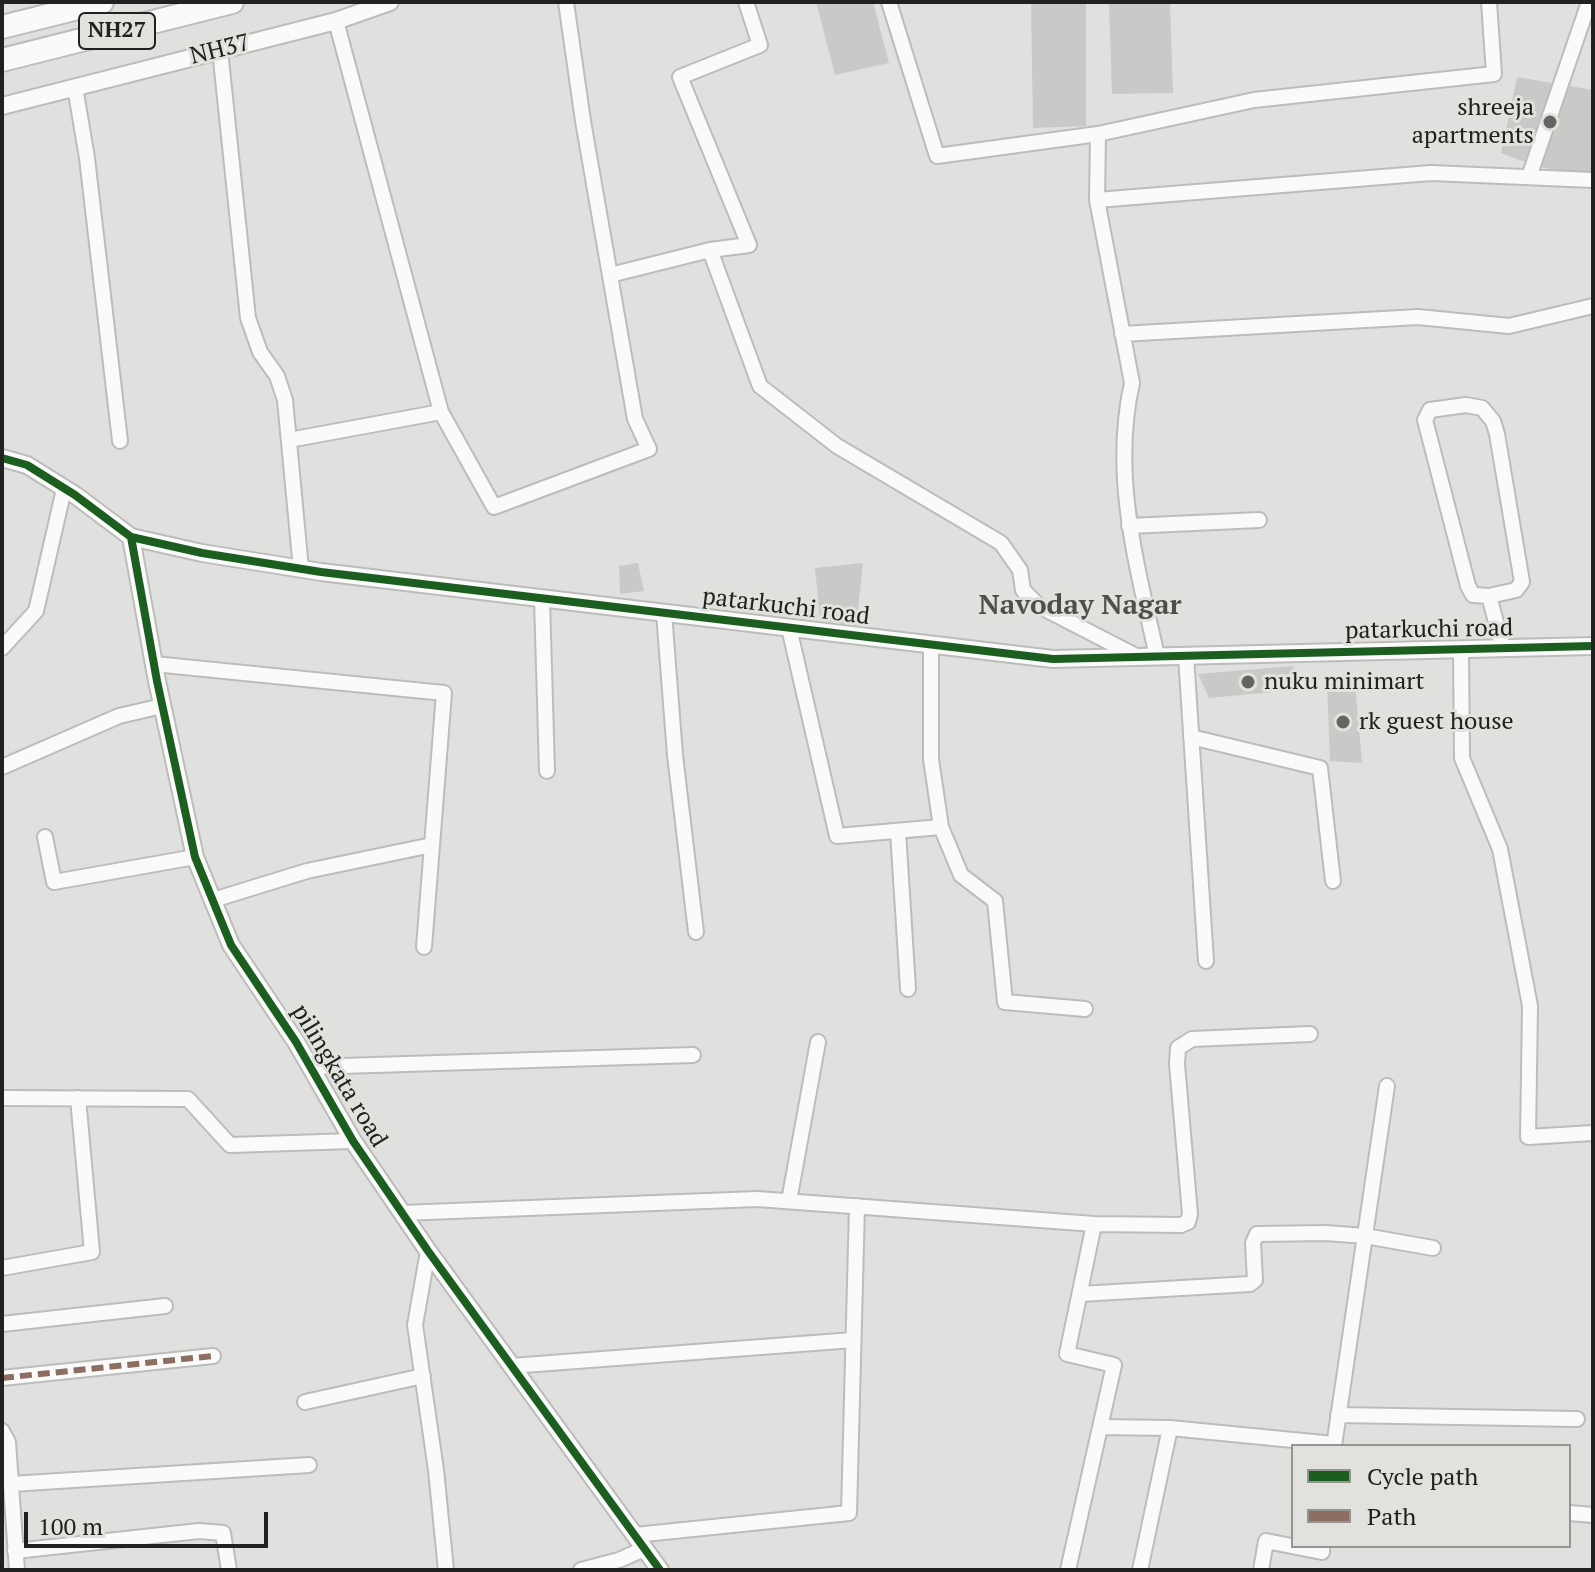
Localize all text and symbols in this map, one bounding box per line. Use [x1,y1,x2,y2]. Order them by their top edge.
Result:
road number: NH27 [79,13,155,49]
street label: NH37 [187,29,253,71]
place label: shreeja apartments [1412,94,1534,150]
marker: shreeja apartments [1541,113,1559,131]
street label: patarkuchi road [701,582,871,632]
district label: Navoday Nagar [978,589,1182,623]
street label: patarkuchi road [1345,614,1513,646]
place label: nuku minimart [1264,668,1424,696]
marker: nuku minimart [1239,673,1257,691]
place label: rk guest house [1359,708,1514,736]
marker: rk guest house [1334,713,1352,731]
street label: pilingkata road [285,999,393,1153]
legend [1291,1444,1571,1548]
text: Cycle path [1367,1460,1478,1492]
scale bar [28,1496,272,1546]
text: Path [1367,1500,1416,1532]
text: 100 m [38,1510,103,1542]

